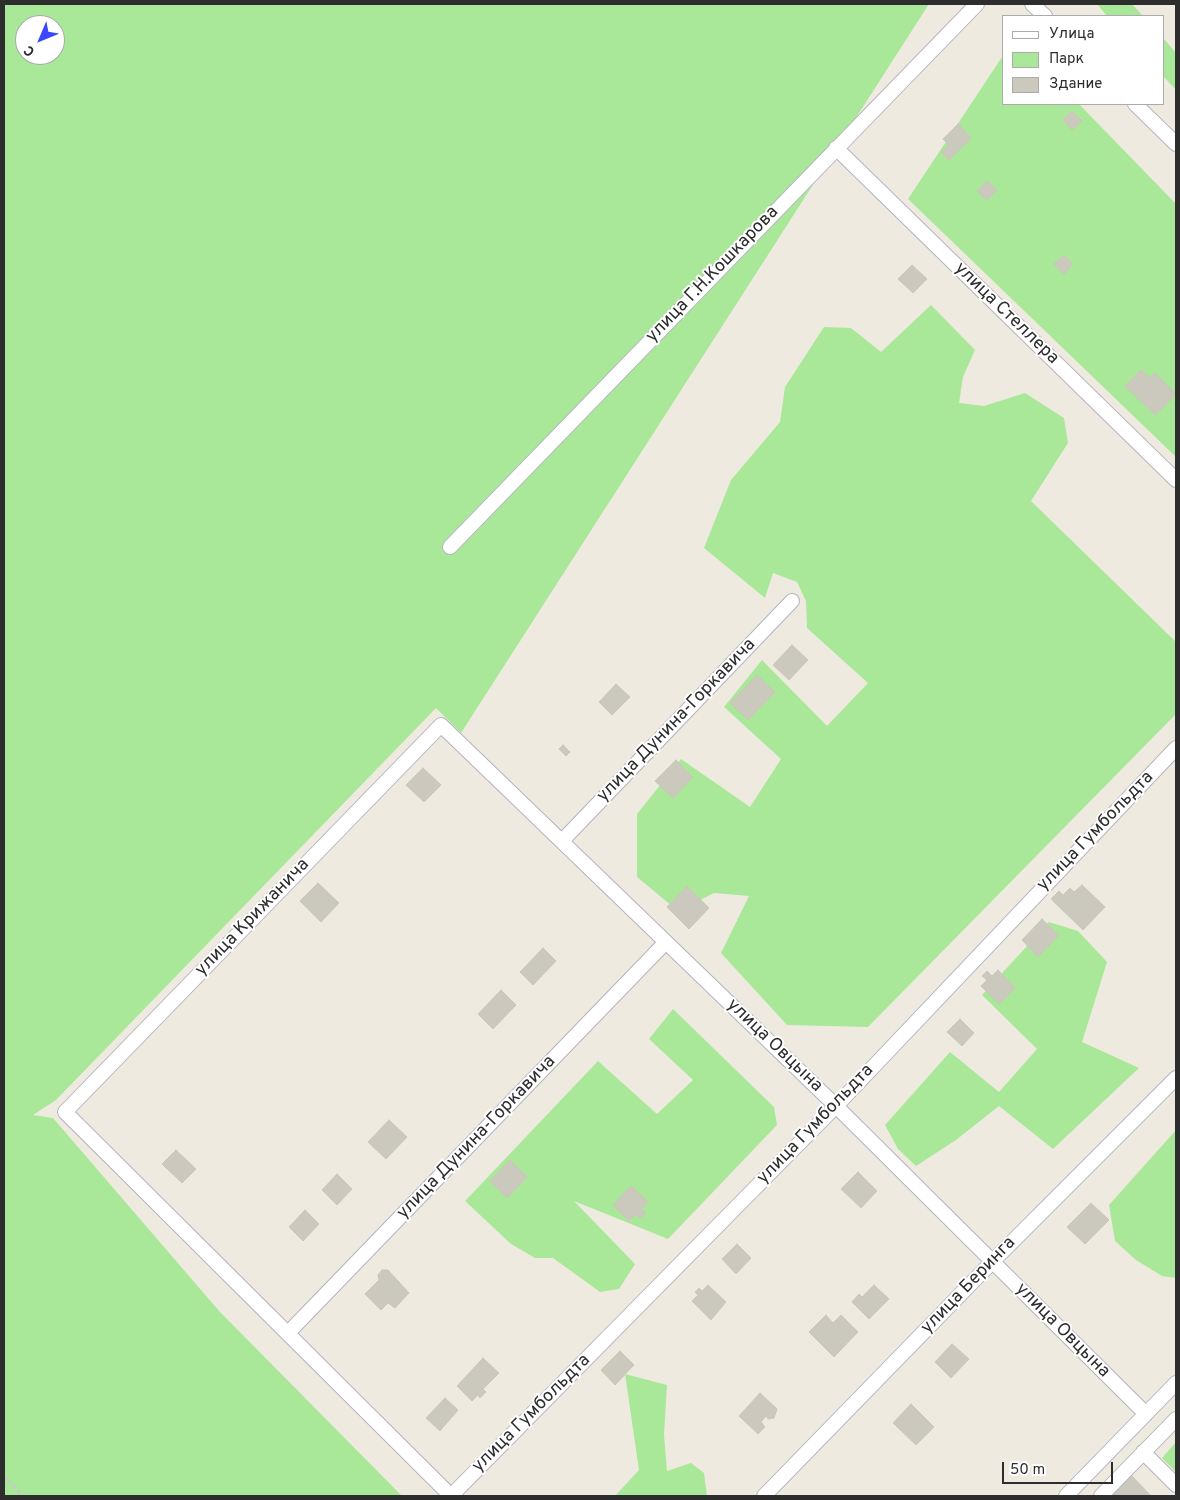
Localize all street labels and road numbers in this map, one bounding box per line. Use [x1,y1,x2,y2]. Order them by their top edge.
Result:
street label: улица Г.Н.Кошкарова [642,202,784,348]
street label: улица Стеллера [949,259,1063,369]
street label: улица Дунина-Горкавича [593,635,761,807]
street label: улица Гумбольдта [1033,768,1159,896]
street label: улица Крижанича [191,855,315,981]
street label: улица Овцына [722,995,826,1097]
street label: улица Дунина-Горкавича [393,1052,561,1224]
street label: улица Гумбольдта [753,1061,879,1189]
street label: улица Беринга [917,1233,1021,1339]
street label: улица Овцына [1010,1279,1114,1383]
street label: улица Гумбольдта [468,1350,596,1478]

